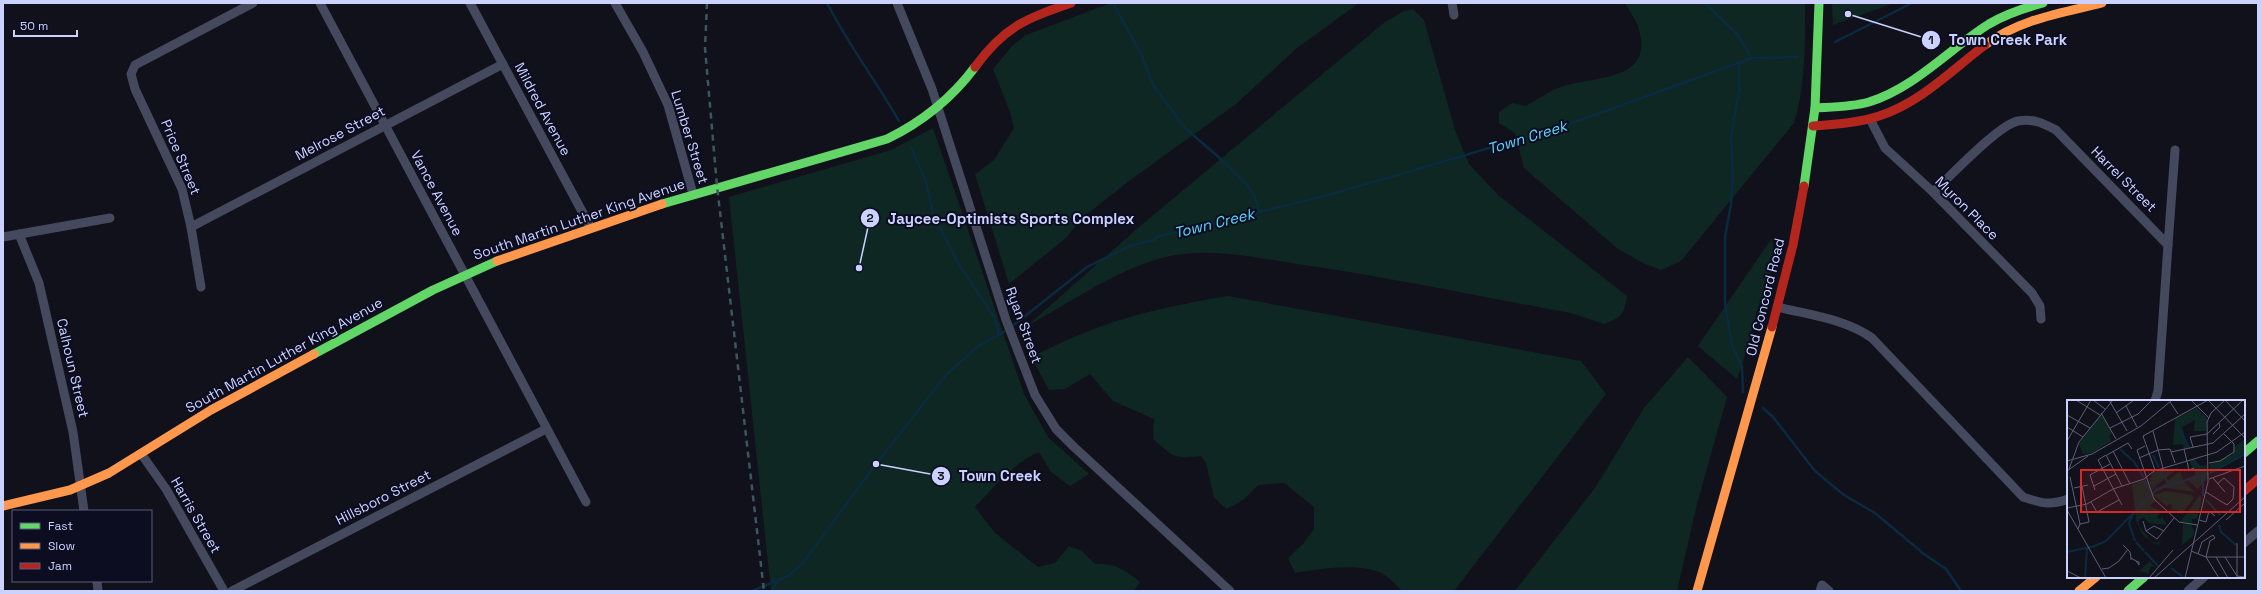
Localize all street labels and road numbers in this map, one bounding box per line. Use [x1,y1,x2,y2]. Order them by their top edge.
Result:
street label: Mildred Avenue [511,59,575,159]
street label: Lumber Street [667,88,713,186]
street label: Melrose Street [292,102,388,164]
street label: Price Street [157,117,205,197]
street label: Harrel Street [2087,142,2161,216]
street label: Vance Avenue [407,147,467,239]
street label: Myron Place [1931,172,2003,244]
street label: South Martin Luther King Avenue [471,174,687,264]
street label: Old Concord Road [1742,236,1788,358]
street label: Ryan Street [1002,284,1046,366]
street label: South Martin Luther King Avenue [182,293,386,417]
street label: Calhoun Street [53,317,93,419]
street label: Hillsboro Street [332,465,434,529]
street label: Harris Street [167,474,225,556]

